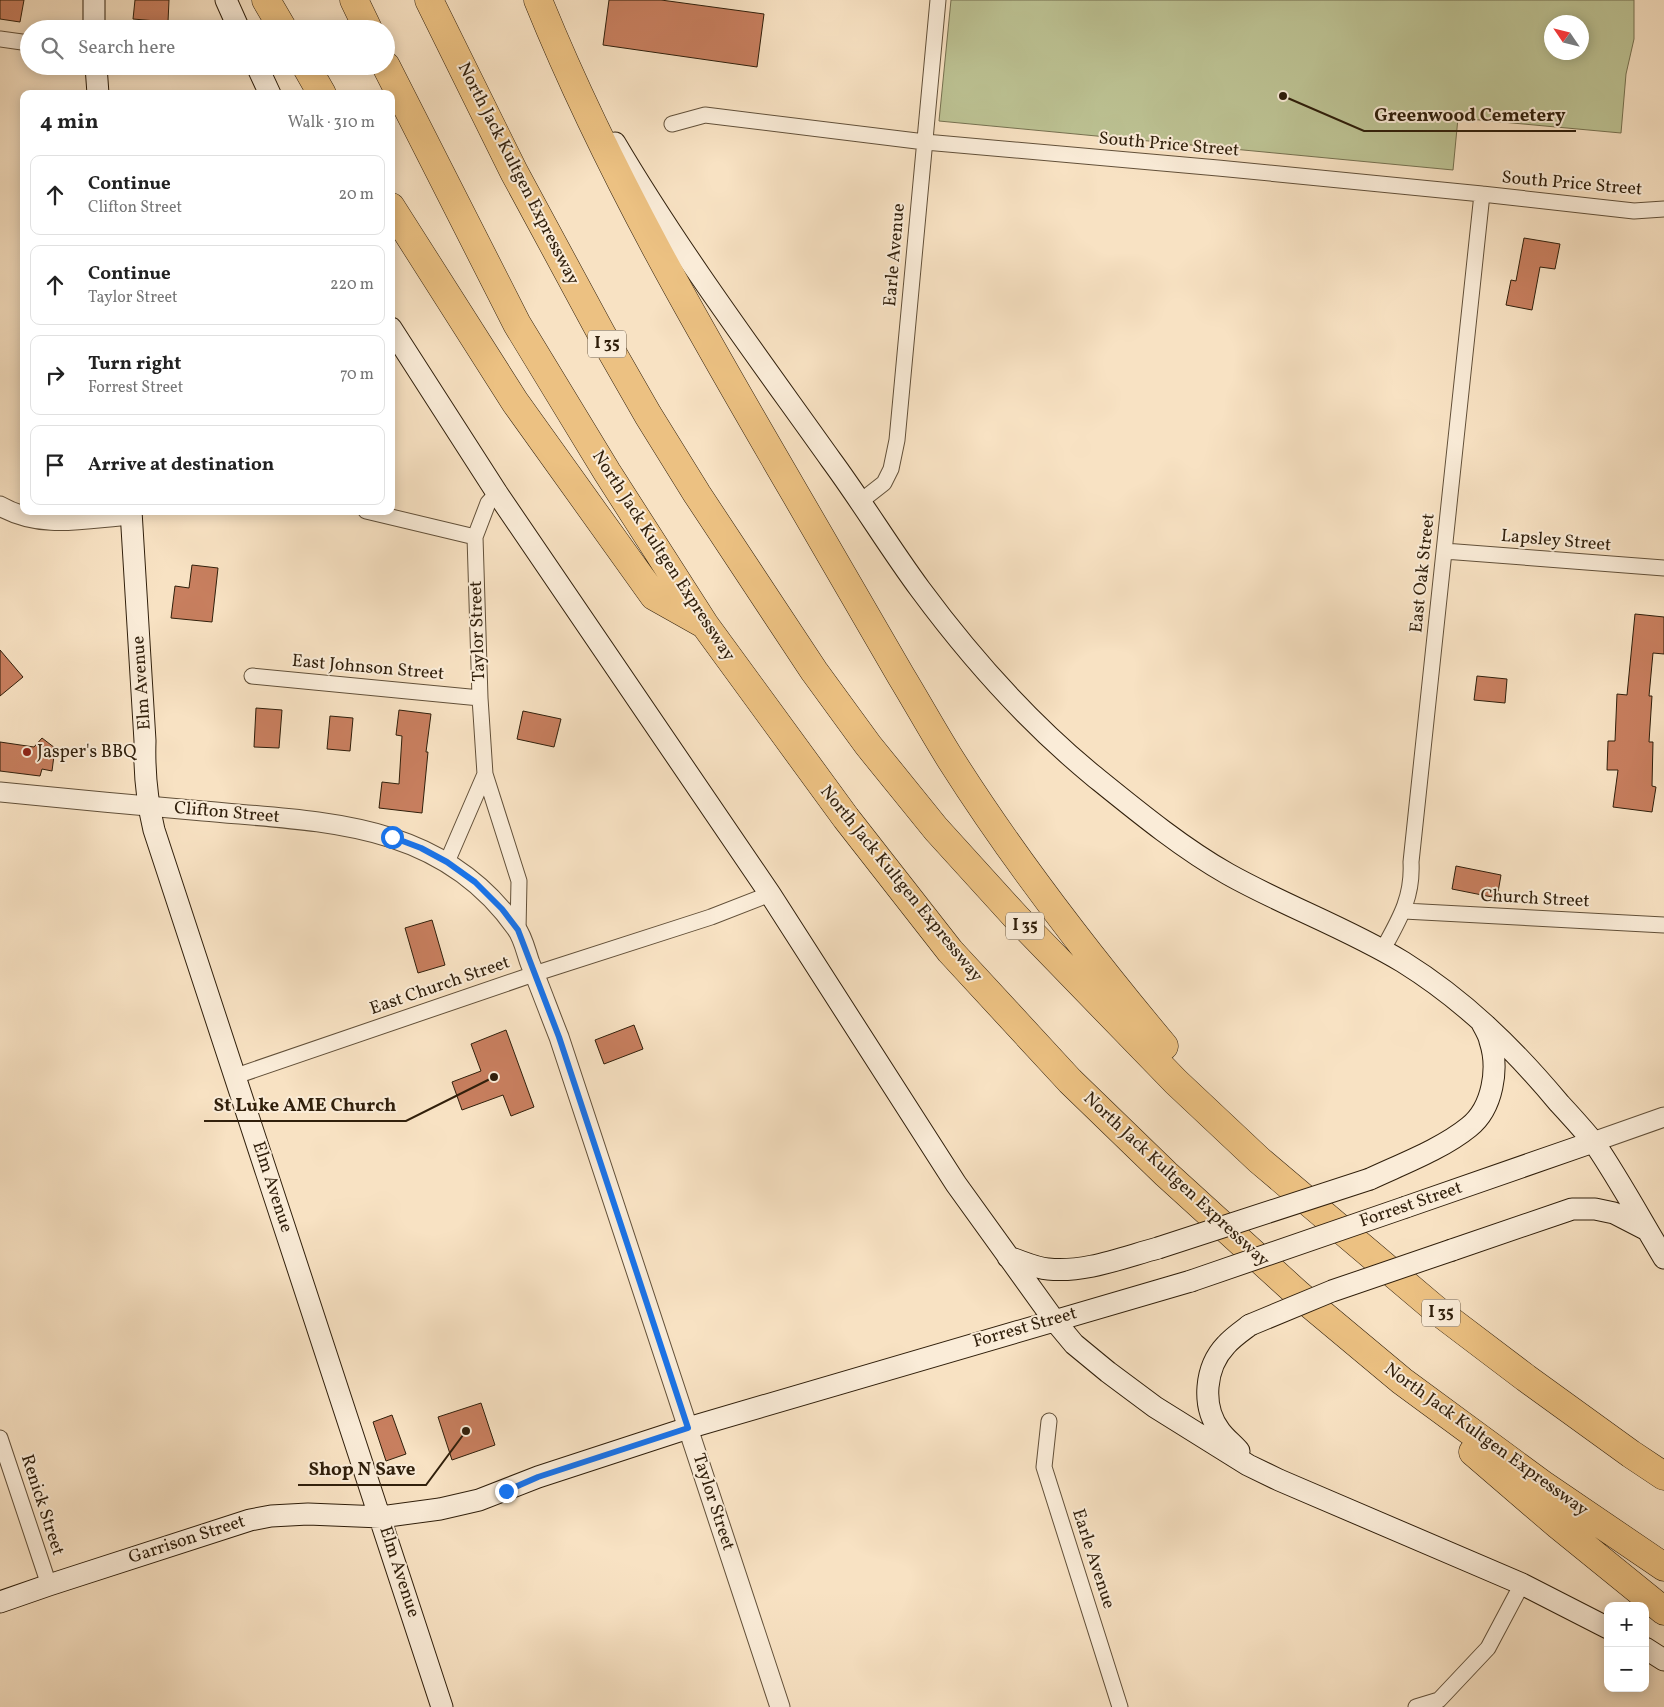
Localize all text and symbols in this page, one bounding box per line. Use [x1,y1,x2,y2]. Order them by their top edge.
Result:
north arrow [1544,15,1589,60]
search box [20,20,395,75]
icon: search [38,34,66,62]
text: Search here [78,35,175,61]
street label: North Jack Kultgen Expressway [451,58,585,290]
callout: Greenwood Cemetery [1364,97,1576,131]
text: Greenwood Cemetery [1374,103,1566,129]
text: 4 min [40,108,99,137]
text: Walk · 310 m [288,112,375,134]
street label: South Price Street [1098,126,1240,164]
street label: South Price Street [1501,165,1643,203]
text: Continue [88,171,171,197]
icon: ahead [41,181,69,209]
text: 20 m [339,184,374,206]
text: Clifton Street [88,197,182,219]
street label: Earle Avenue [878,202,912,308]
text: Continue [88,261,171,287]
icon: ahead [41,271,69,299]
text: 220 m [330,274,374,296]
text: Taylor Street [88,287,178,309]
road number: I 35 [588,330,626,358]
text: Turn right [88,351,181,377]
icon: right [41,361,69,389]
text: 70 m [340,364,374,386]
text: Forrest Street [88,377,183,399]
street label: North Jack Kultgen Expressway [585,446,741,667]
icon: arrive [41,451,69,479]
text: Arrive at destination [88,452,274,478]
street label: East Oak Street [1404,512,1442,634]
street label: Lapsley Street [1500,524,1612,558]
street label: Taylor Street [464,580,492,682]
street label: Elm Avenue [126,635,158,731]
street label: East Johnson Street [291,649,445,687]
place label: Jasper's BBQ [37,740,137,765]
marker: Jasper's BBQ [21,746,33,758]
street label: North Jack Kultgen Expressway [814,780,989,988]
street label: Clifton Street [173,796,281,830]
route start [381,826,404,849]
street label: Church Street [1480,884,1590,914]
road number: I 35 [1006,912,1044,939]
street label: East Church Street [367,950,513,1022]
callout: St Luke AME Church [204,1087,406,1121]
street label: North Jack Kultgen Expressway [1077,1087,1275,1274]
text: St Luke AME Church [214,1093,396,1119]
street label: Elm Avenue [245,1138,299,1236]
street label: Forrest Street [1356,1176,1466,1234]
road number: I 35 [1422,1300,1460,1326]
street label: Forrest Street [970,1301,1080,1355]
street label: North Jack Kultgen Expressway [1379,1357,1593,1523]
street label: Taylor Street [686,1450,740,1554]
street label: Renick Street [14,1451,70,1559]
callout: Shop N Save [298,1451,426,1485]
text: Shop N Save [308,1457,416,1483]
route end [495,1480,518,1503]
street label: Earle Avenue [1065,1506,1121,1612]
street label: Garrison Street [125,1509,249,1571]
street label: Elm Avenue [372,1523,426,1621]
map controls [1604,1602,1649,1692]
button: + [1604,1602,1649,1647]
button: − [1604,1647,1649,1692]

